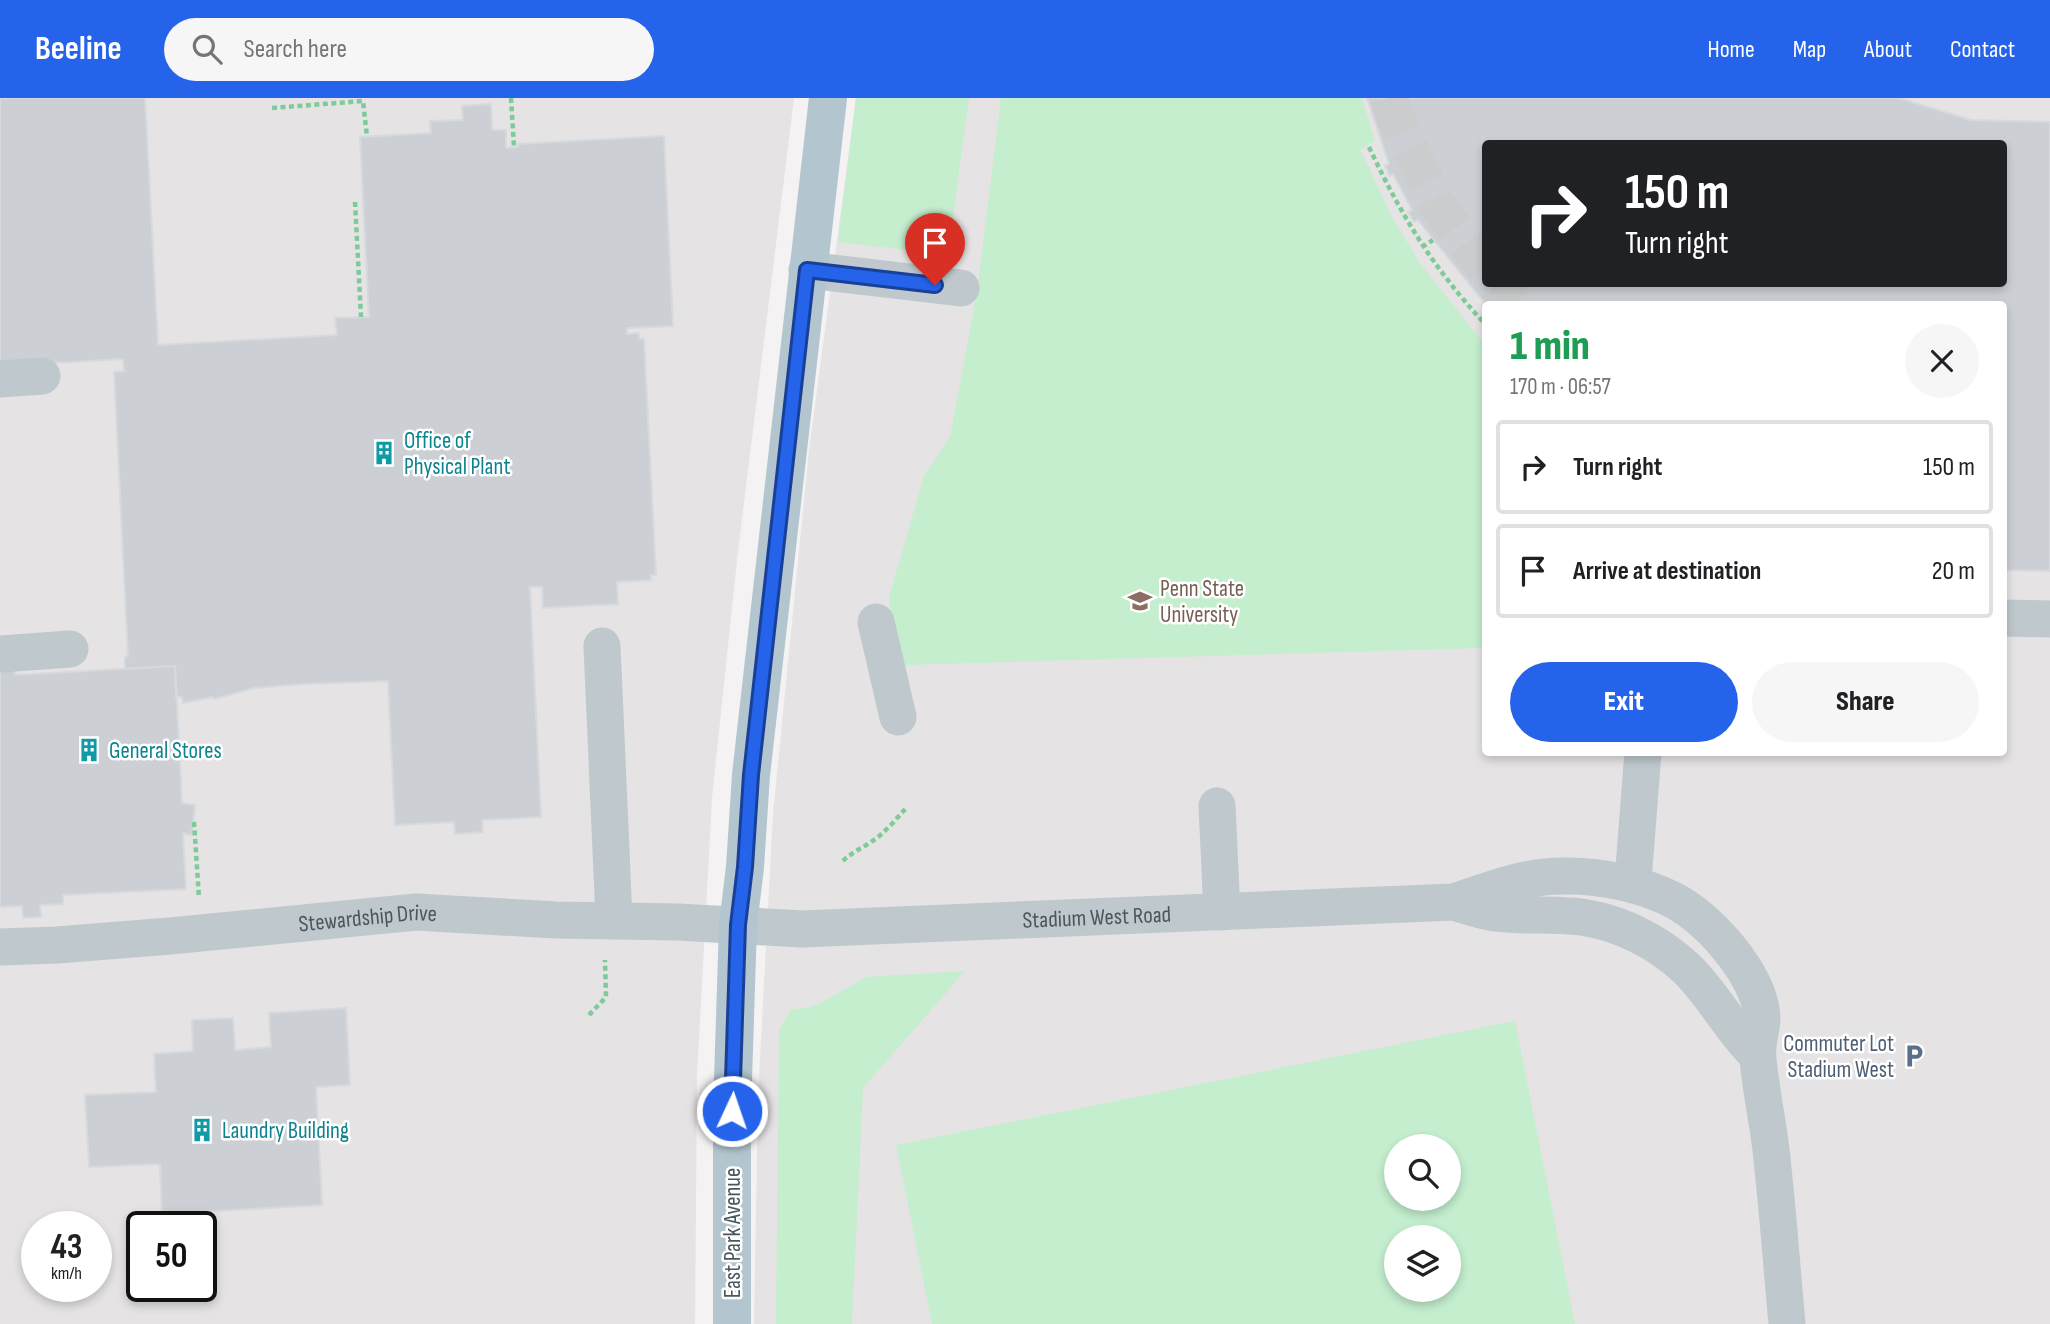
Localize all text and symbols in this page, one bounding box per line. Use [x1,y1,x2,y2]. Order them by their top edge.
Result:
search box [164,18,654,81]
text: Beeline [35,29,122,69]
icon: search [188,30,226,68]
text: Search here [244,34,347,65]
text: Home [1707,35,1755,64]
text: Map [1793,35,1826,64]
text: About [1864,35,1912,64]
text: Contact [1950,35,2015,64]
text: 150 m [1625,164,1729,223]
icon: right [1510,168,1601,259]
pin [905,213,965,285]
icon: arrive [916,224,954,262]
text: Turn right [1625,224,1729,263]
text: 1 min [1510,321,1590,372]
button: close [1905,324,1979,398]
text: 170 m · 06:57 [1510,373,1611,401]
place label: Office of Physical Plant [404,427,510,481]
building icon: Office of Physical Plant [370,439,398,467]
icon: right [1514,448,1552,486]
text: Turn right [1573,452,1662,483]
text: 150 m [1923,452,1975,483]
icon: arrive [1514,552,1552,590]
text: Arrive at destination [1573,556,1761,587]
text: 20 m [1932,556,1975,587]
place label: Penn State University [1160,575,1244,629]
school or university icon: Penn State University [1126,587,1154,615]
button: Exit [1510,662,1738,742]
button: Share [1752,662,1979,742]
building icon: General Stores [75,736,103,764]
place label: General Stores [109,737,222,765]
street label: Stewardship Drive [297,899,438,938]
street label: Stadium West Road [1022,901,1172,935]
place label: Commuter Lot Stadium West [1783,1030,1894,1084]
parking icon: Commuter Lot Stadium West [1900,1042,1928,1070]
position arrow [695,1074,769,1148]
building icon: Laundry Building [188,1116,216,1144]
place label: Laundry Building [222,1117,349,1145]
map controls [1384,1134,1461,1302]
button: search [1384,1134,1461,1211]
street label: East Park Avenue [719,1168,747,1298]
speed limit sign: 50 [126,1211,217,1302]
button: layers [1384,1225,1461,1302]
text: 43 [50,1226,83,1269]
text: km/h [51,1263,82,1284]

